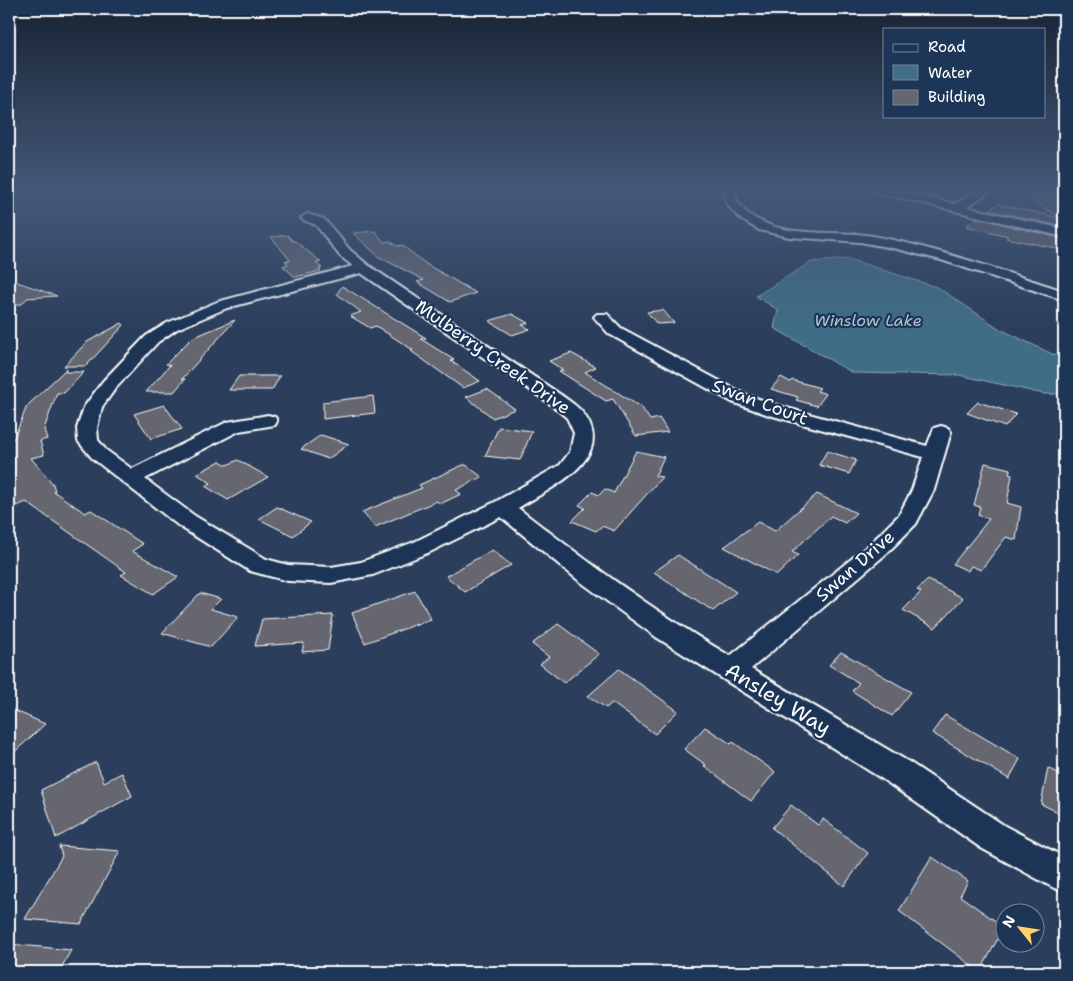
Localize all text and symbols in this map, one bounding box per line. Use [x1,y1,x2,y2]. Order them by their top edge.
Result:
legend [883,28,1046,118]
text: Road [928,37,966,57]
text: Water [928,63,972,83]
text: Building [928,87,985,107]
street label: Mulberry Creek Drive [410,294,576,420]
water label: Winslow Lake [814,310,922,331]
street label: Swan Court [709,374,811,431]
street label: Swan Drive [810,525,900,607]
street label: Ansley Way [720,656,836,742]
north arrow [996,904,1046,954]
text: N [998,912,1019,931]

